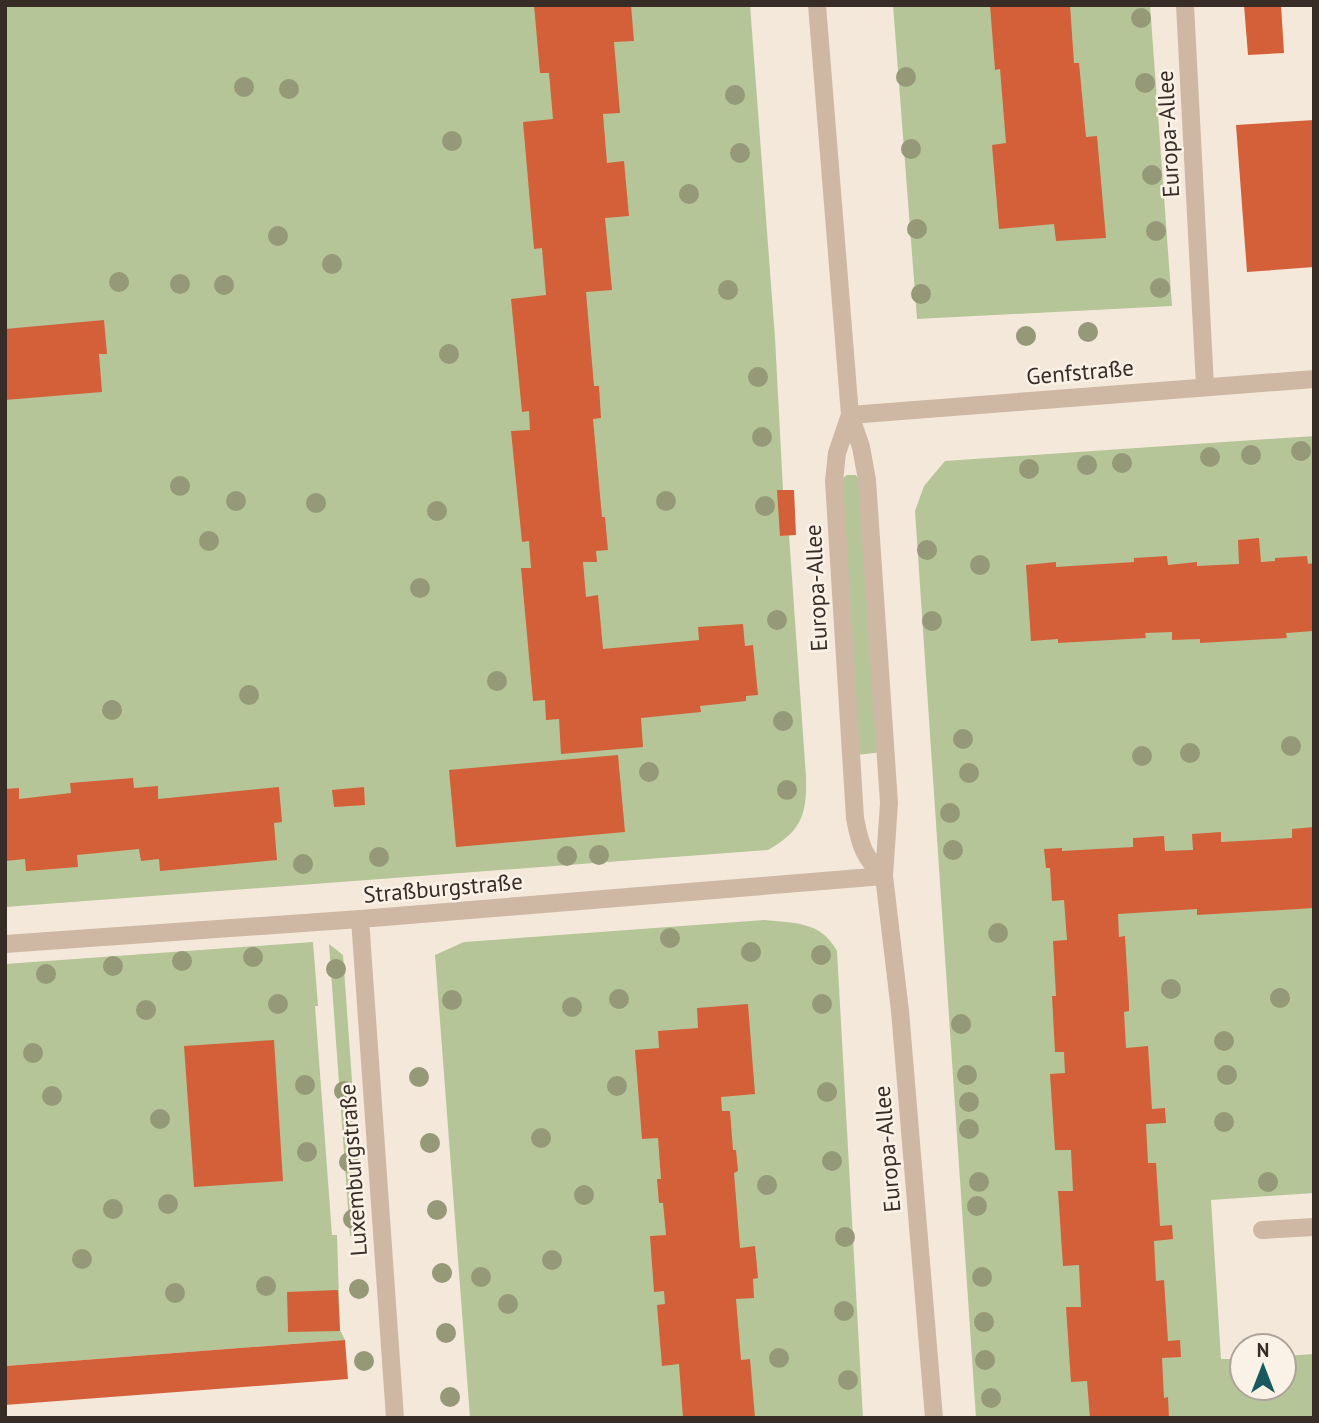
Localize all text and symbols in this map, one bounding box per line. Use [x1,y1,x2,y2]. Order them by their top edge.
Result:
street label: Europa-Allee [1150,70,1185,198]
street label: Genfstraße [1025,352,1135,391]
street label: Europa-Allee [798,524,833,652]
street label: Straßburgstraße [362,866,524,909]
street label: Luxemburgstraße [332,1083,373,1257]
street label: Europa-Allee [867,1085,906,1214]
north arrow [1228,1332,1298,1402]
text: N [1257,1338,1269,1362]

